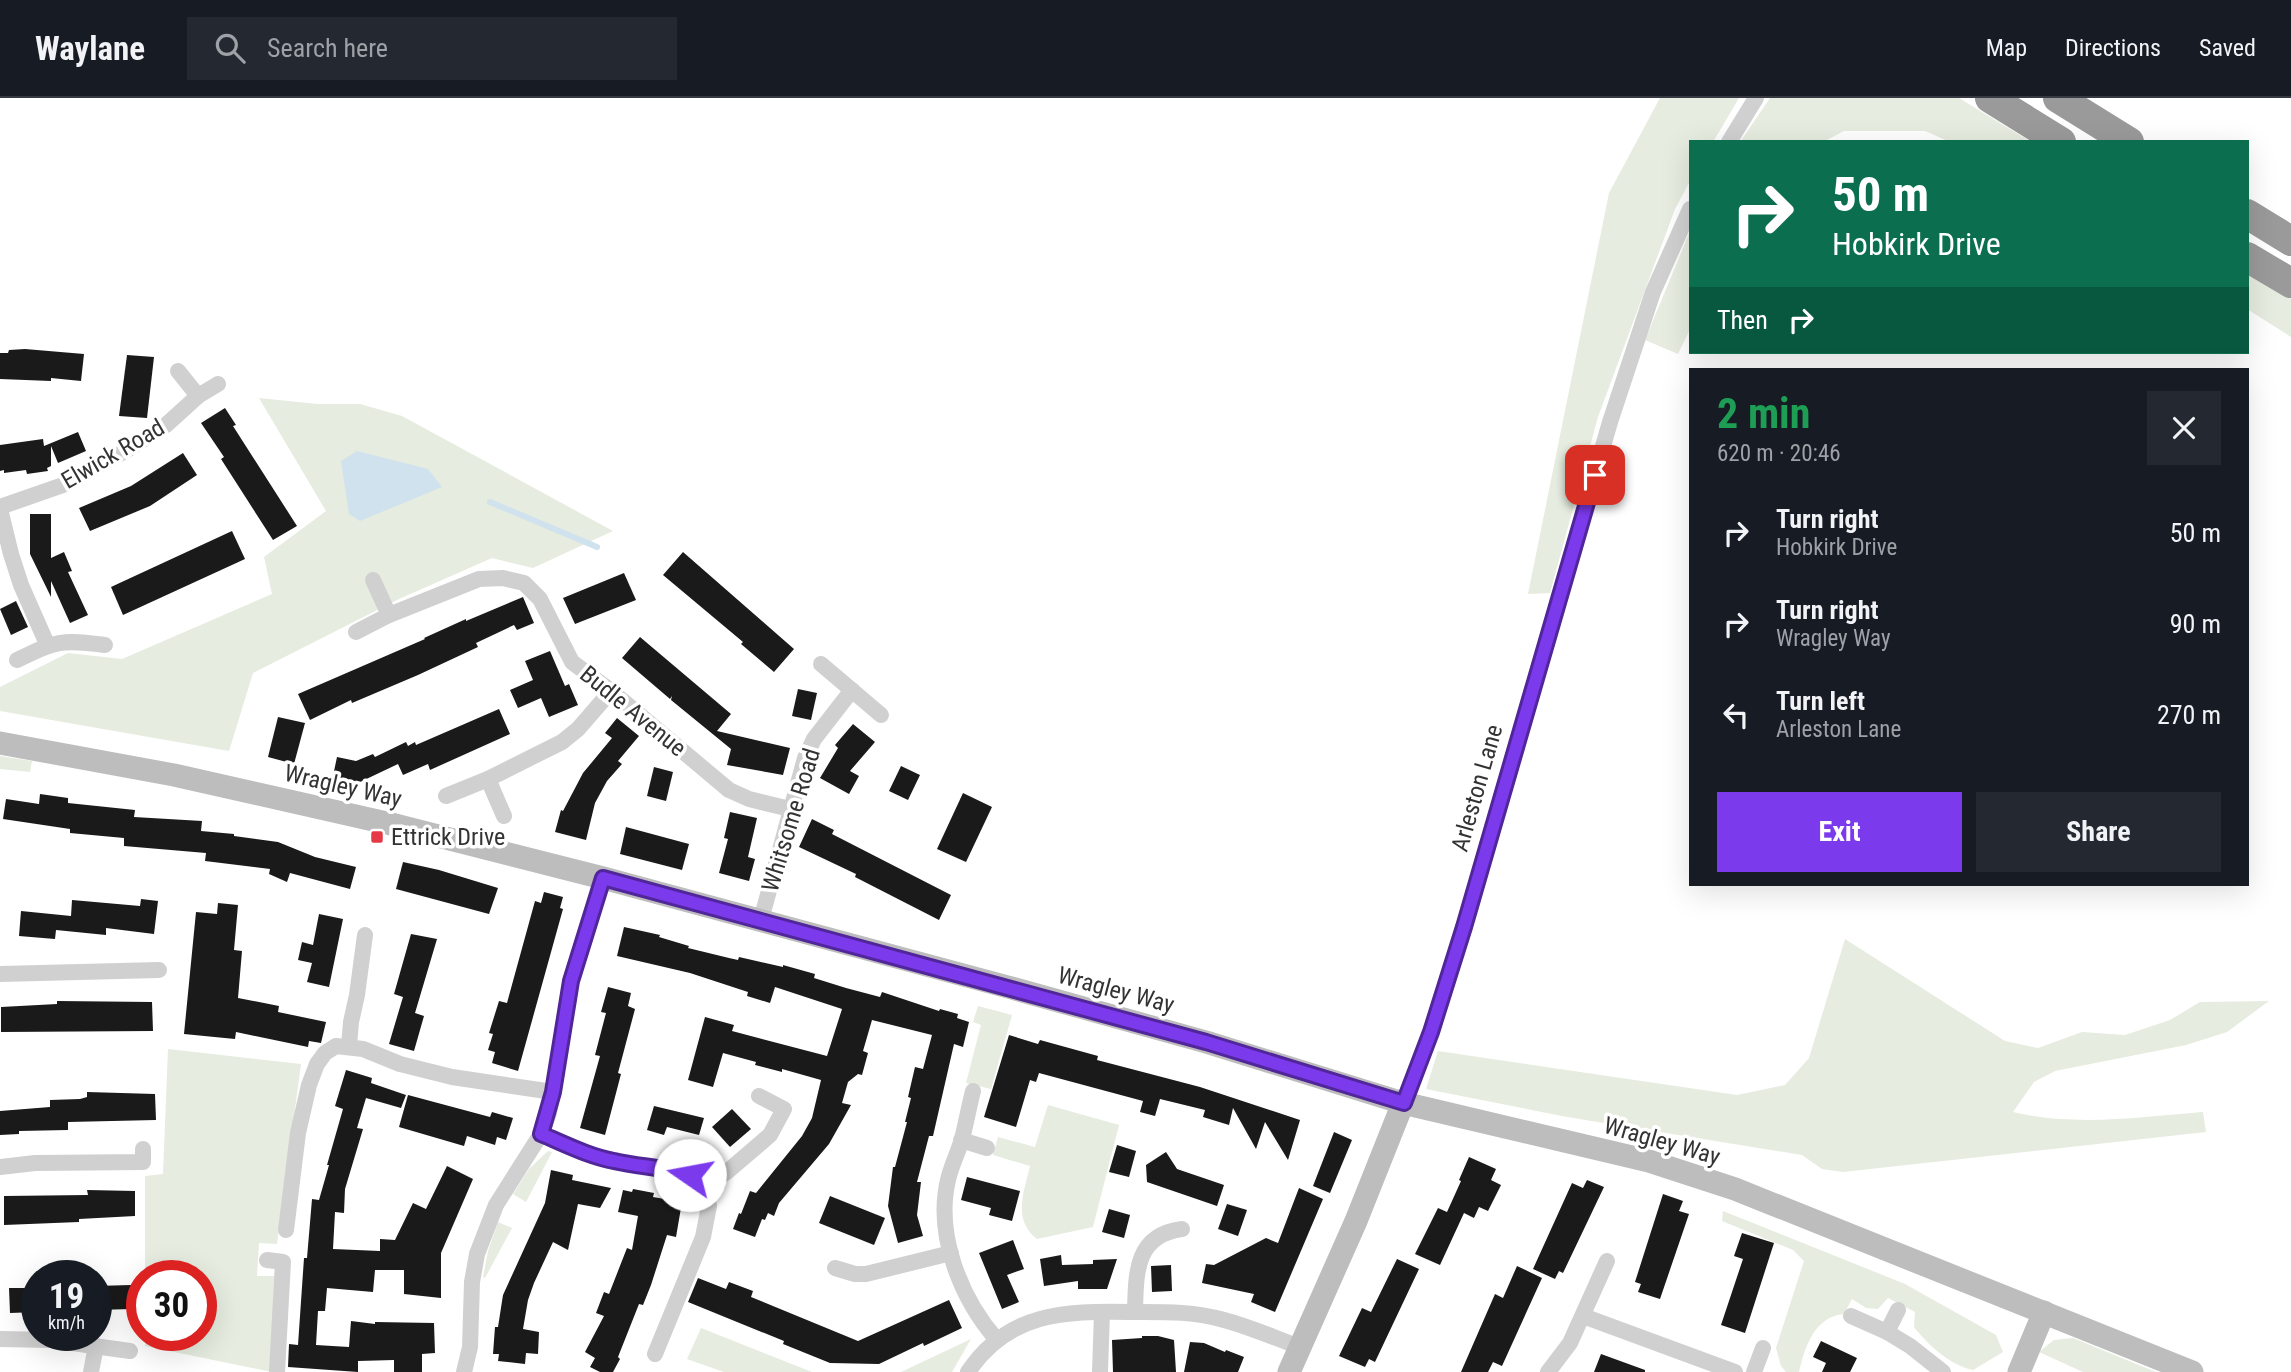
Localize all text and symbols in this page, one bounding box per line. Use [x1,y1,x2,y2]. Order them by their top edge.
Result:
search box [187,17,677,80]
text: Waylane [35,29,145,68]
icon: search [211,29,249,67]
text: Search here [267,33,388,63]
text: Map [1986,34,2027,62]
text: Directions [2065,34,2161,62]
text: Saved [2199,34,2256,62]
text: 50 m [1832,166,1929,223]
icon: right [1717,168,1808,259]
text: Hobkirk Drive [1832,225,2001,263]
icon: right [1782,301,1820,339]
text: Then [1717,305,1768,335]
text: 2 min [1717,389,1810,438]
button: close [2147,391,2221,465]
street label: Elwick Road [57,413,169,495]
text: 620 m · 20:46 [1717,440,1841,467]
pin [1565,445,1625,505]
icon: arrive [1576,456,1614,494]
text: Turn right [1776,504,1878,534]
icon: right [1717,514,1755,552]
text: 50 m [2170,518,2221,548]
text: Hobkirk Drive [1776,534,1897,561]
text: Turn right [1776,595,1878,625]
icon: right [1717,605,1755,643]
text: 90 m [2170,609,2221,639]
text: Wragley Way [1776,625,1891,652]
street label: Budle Avenue [574,660,692,762]
text: Turn left [1776,686,1865,716]
icon: left [1717,696,1755,734]
text: 270 m [2157,700,2221,730]
text: Arleston Lane [1776,716,1901,743]
street label: Arleston Lane [1446,721,1508,855]
street label: Whitsome Road [756,745,826,895]
street label: Wragley Way [282,759,404,813]
button: Exit [1717,792,1962,872]
button: Share [1976,792,2221,872]
place label: Ettrick Drive [391,823,505,851]
marker: Ettrick Drive [369,829,385,845]
street label: Wragley Way [1055,961,1177,1019]
street label: Wragley Way [1601,1111,1723,1171]
position arrow [653,1138,727,1212]
speed limit sign: 30 [126,1260,217,1351]
text: 19 [49,1276,84,1317]
text: km/h [48,1312,85,1333]

